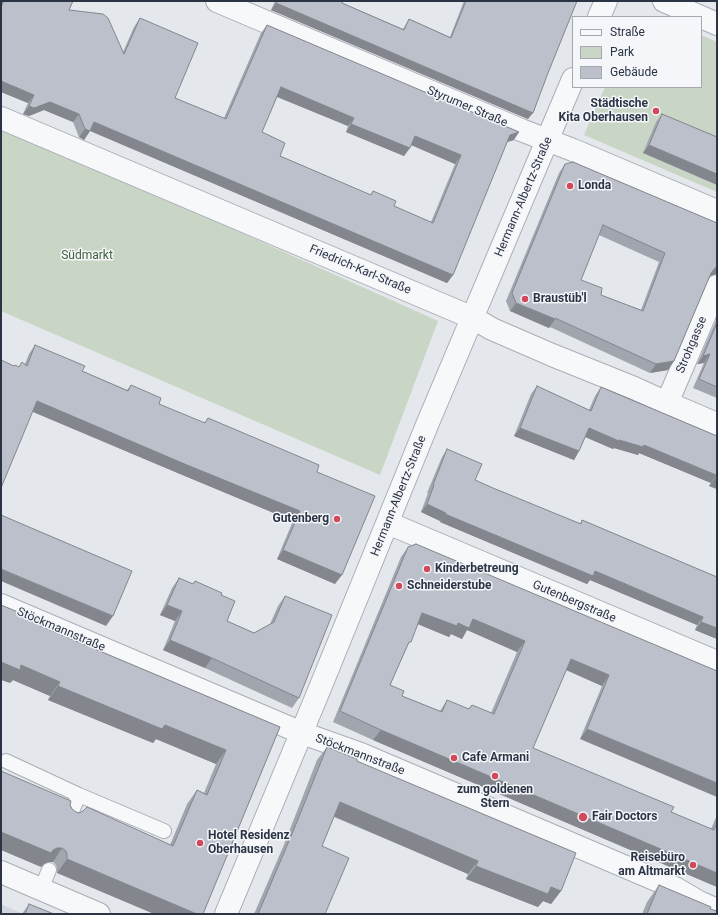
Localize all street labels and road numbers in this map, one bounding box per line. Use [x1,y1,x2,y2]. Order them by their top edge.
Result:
street label: Styrumer Straße [424,84,510,130]
street label: Hermann-Albertz-Straße [492,135,556,259]
street label: Friedrich-Karl-Straße [307,242,413,298]
street label: Strohgasse [674,314,710,376]
street label: Hermann-Albertz-Straße [368,434,430,558]
street label: Gutenbergstraße [530,578,618,626]
street label: Stöckmannstraße [15,605,107,655]
street label: Stöckmannstraße [313,731,407,779]

